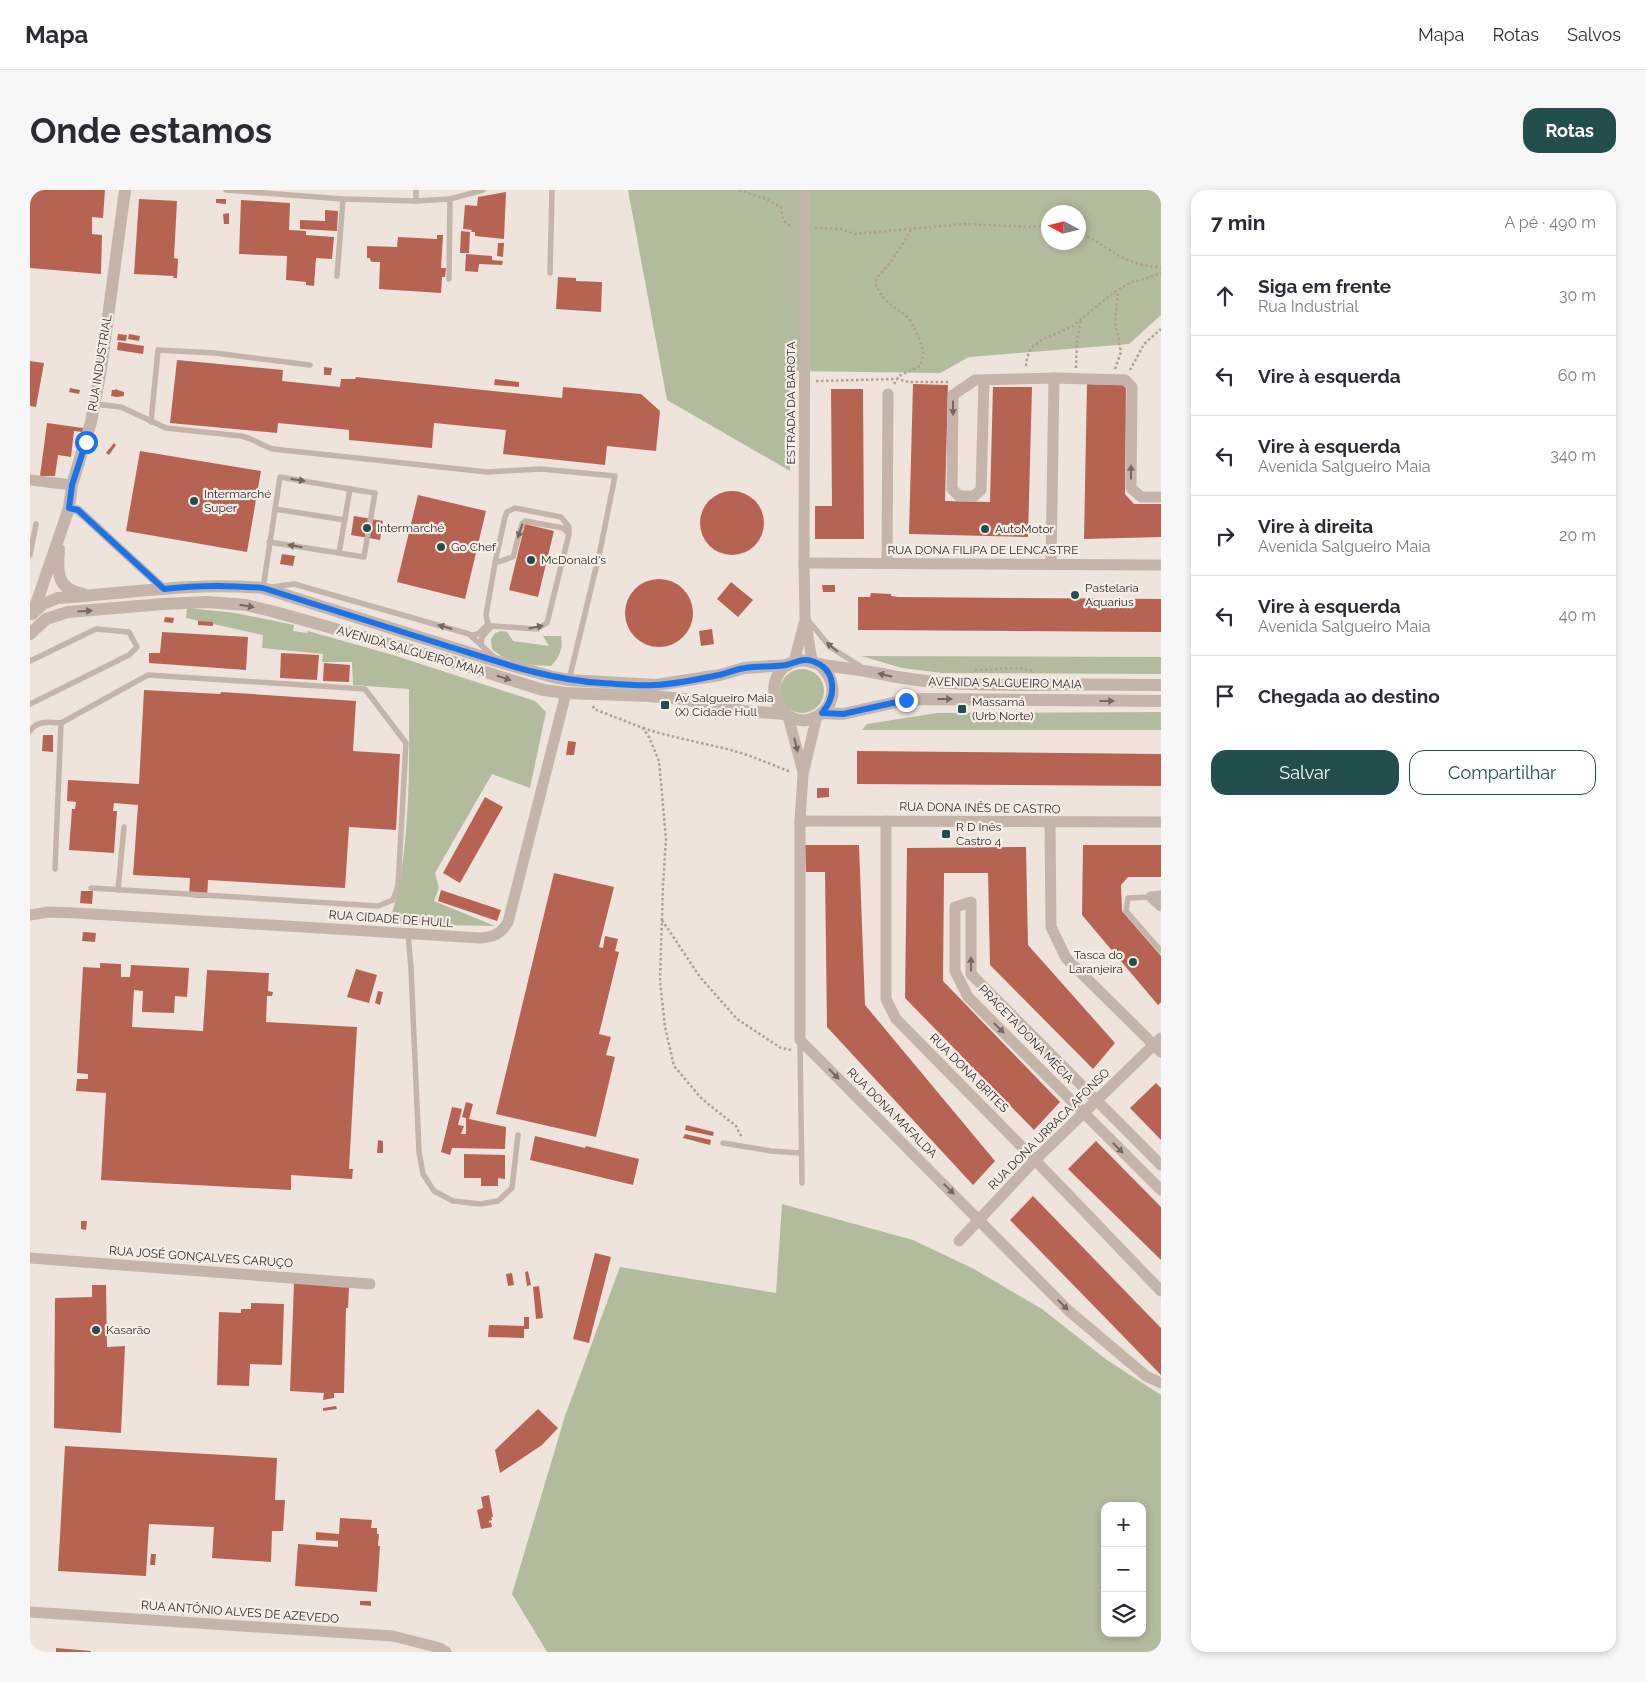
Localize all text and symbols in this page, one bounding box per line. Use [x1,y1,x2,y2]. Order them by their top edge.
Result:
text: Mapa [25,20,88,49]
text: Mapa [1418,24,1464,45]
text: Rotas [1492,24,1539,45]
text: Salvos [1567,24,1621,45]
button: Rotas [1523,108,1616,153]
text: Onde estamos [30,110,272,151]
north arrow [1041,205,1086,250]
text: 7 min [1211,210,1265,235]
text: A pé · 490 m [1504,213,1596,232]
text: Siga em frente [1258,275,1391,297]
icon: ahead [1211,282,1239,310]
text: 30 m [1559,286,1596,305]
text: Rua Industrial [1258,297,1359,316]
street label: RUA INDUSTRIAL [85,314,115,412]
street label: ESTRADA DA BAROTA [784,342,798,465]
icon: left [1211,362,1239,390]
text: Vire à esquerda [1258,365,1401,387]
text: 60 m [1558,366,1596,385]
one-way arrow [949,400,957,416]
route start [75,431,98,454]
text: Vire à esquerda [1258,435,1401,457]
icon: left [1211,442,1239,470]
text: 340 m [1550,446,1596,465]
text: Avenida Salgueiro Maia [1258,457,1430,476]
one-way arrow [1127,464,1135,480]
one-way arrow [290,477,306,485]
place label: Intermarché Super [204,487,271,515]
marker: Intermarché Super [188,495,200,507]
text: Vire à direita [1258,515,1373,537]
place label: Intermarché [377,521,444,535]
marker: Intermarché [361,522,373,534]
place label: AutoMotor [995,522,1055,536]
icon: right [1211,522,1239,550]
marker: AutoMotor [979,523,991,535]
one-way arrow [516,524,524,539]
text: 20 m [1559,526,1596,545]
text: Avenida Salgueiro Maia [1258,537,1430,556]
place label: Go Chef [451,540,497,554]
one-way arrow [286,541,302,549]
marker: Go Chef [435,541,447,553]
street label: RUA DONA FILIPA DE LENCASTRE [887,543,1079,557]
place label: McDonald's [541,553,606,567]
marker: McDonald's [525,554,537,566]
place label: Pastelaria Aquarius [1085,581,1139,609]
marker: Pastelaria Aquarius [1069,589,1081,601]
text: Vire à esquerda [1258,595,1401,617]
one-way arrow [239,602,255,610]
icon: left [1211,602,1239,630]
one-way arrow [77,606,93,614]
text: 40 m [1559,606,1596,625]
text: Avenida Salgueiro Maia [1258,617,1430,636]
one-way arrow [438,622,453,630]
one-way arrow [528,622,544,630]
street label: AVENIDA SALGUEIRO MAIA [335,623,487,679]
one-way arrow [826,642,839,653]
one-way arrow [878,671,893,679]
one-way arrow [497,675,512,683]
street label: AVENIDA SALGUEIRO MAIA [928,675,1082,691]
icon: arrive [1211,682,1239,710]
text: Chegada ao destino [1258,685,1440,707]
route end [895,689,918,712]
place label: Av Salgueiro Maia (X) Cidade Hull [675,691,774,719]
one-way arrow [937,695,953,703]
place label: Massamá (Urb Norte) [972,695,1033,723]
one-way arrow [1100,697,1116,705]
marker: Av Salgueiro Maia (X) Cidade Hull [659,699,671,711]
marker: Massamá (Urb Norte) [956,703,968,715]
one-way arrow [792,737,800,752]
button: Salvar [1211,750,1399,795]
button: Compartilhar [1409,750,1596,795]
street label: RUA DONA INÊS DE CASTRO [899,800,1061,816]
place label: R D Inês Castro 4 [956,820,1002,848]
marker: R D Inês Castro 4 [940,828,952,840]
street label: RUA CIDADE DE HULL [328,908,454,930]
place label: Tasca do Laranjeira [1069,948,1123,976]
one-way arrow [967,956,975,972]
marker: Tasca do Laranjeira [1127,956,1139,968]
street label: PRACETA DONA MÉCIA [976,982,1076,1086]
one-way arrow [993,1022,1005,1034]
street label: RUA DONA BRITES [927,1031,1011,1115]
street label: RUA DONA MAFALDA [844,1065,940,1161]
street label: RUA DONA URRACA AFONSO [985,1065,1113,1193]
one-way arrow [828,1068,840,1080]
one-way arrow [1112,1142,1124,1154]
one-way arrow [943,1183,955,1195]
street label: RUA JOSÉ GONÇALVES CARUÇO [109,1244,293,1270]
one-way arrow [1057,1298,1069,1310]
place label: Kasarão [106,1323,150,1337]
marker: Kasarão [90,1324,102,1336]
map controls [1101,1502,1146,1637]
button: + [1101,1502,1146,1547]
button: − [1101,1547,1146,1592]
button: layers [1101,1592,1146,1637]
street label: RUA ANTÔNIO ALVES DE AZEVEDO [140,1598,340,1626]

